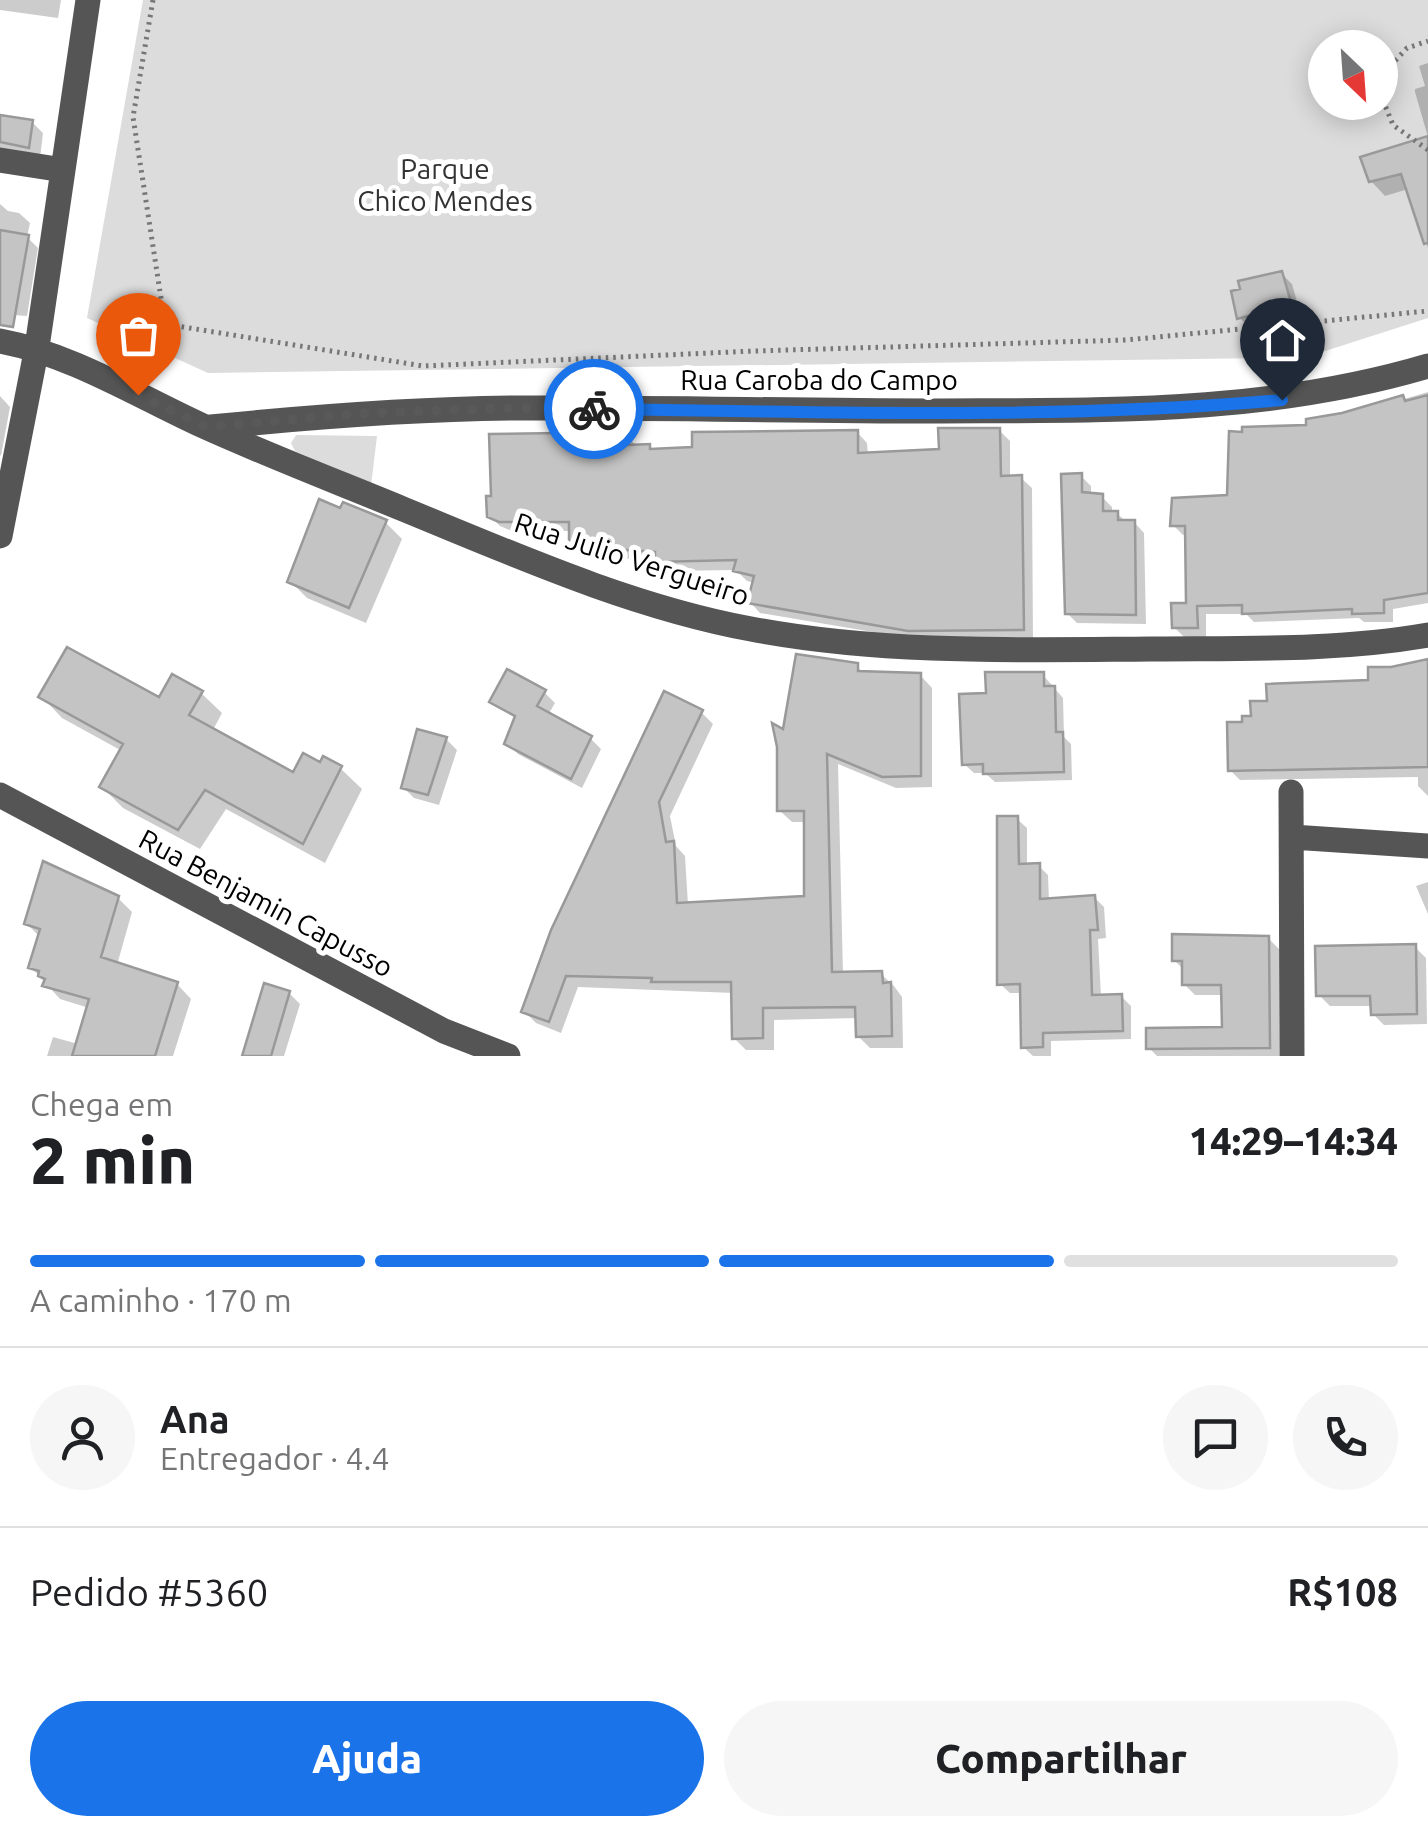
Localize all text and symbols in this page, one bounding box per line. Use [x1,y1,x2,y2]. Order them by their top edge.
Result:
north arrow [1308,30,1398,120]
map controls [1308,30,1398,120]
park label: Parque Chico Mendes [357,153,533,216]
pin [96,293,181,396]
pin [1240,298,1325,401]
icon: bag [111,308,166,363]
icon: home [1255,313,1310,368]
courier [544,359,644,459]
street label: Rua Caroba do Campo [680,364,958,395]
icon: bike [567,382,622,437]
street label: Rua Julio Vergueiro [511,506,753,611]
street label: Rua Benjamin Capusso [134,823,398,983]
text: Chega em [30,1086,173,1122]
text: 14:29–14:34 [1189,1120,1398,1162]
text: 2 min [30,1123,195,1196]
text: A caminho · 170 m [30,1282,292,1318]
button: person [30,1385,135,1490]
button: chat [1163,1385,1268,1490]
button: phone [1293,1385,1398,1490]
text: Ana [160,1398,230,1440]
text: Entregador · 4.4 [160,1440,389,1476]
text: Pedido #5360 [30,1571,268,1613]
text: R$108 [1287,1571,1398,1613]
button: Ajuda [30,1701,704,1816]
button: Compartilhar [724,1701,1398,1816]

